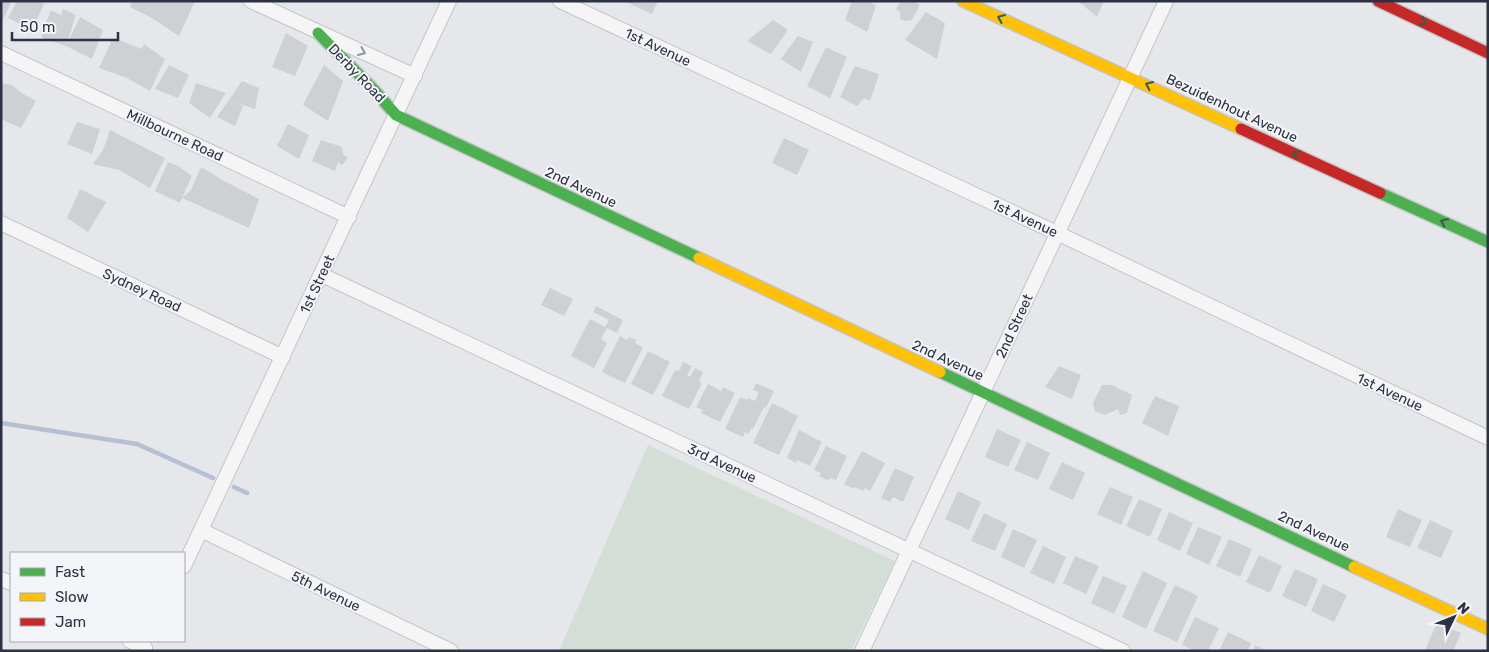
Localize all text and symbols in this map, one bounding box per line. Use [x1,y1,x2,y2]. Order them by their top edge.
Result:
scale bar [12,10,119,42]
one-way arrow [997,14,1006,25]
one-way arrow [1417,16,1426,26]
text: 50 m [20,18,55,36]
street label: 1st Avenue [622,25,694,70]
street label: Derby Road [325,41,389,106]
one-way arrow [357,46,366,57]
street label: Bezuidenhout Avenue [1163,70,1300,147]
one-way arrow [1145,82,1154,92]
street label: Millbourne Road [124,106,226,165]
one-way arrow [1292,149,1301,160]
street label: 2nd Avenue [542,163,619,212]
street label: 1st Avenue [989,196,1061,241]
one-way arrow [1440,218,1449,228]
street label: 1st Street [297,252,339,316]
street label: Sydney Road [100,265,184,316]
street label: 2nd Street [992,291,1037,361]
street label: 2nd Avenue [909,336,986,385]
street label: 1st Avenue [1354,370,1426,415]
street label: 3rd Avenue [685,440,759,487]
street label: 2nd Avenue [1275,507,1352,556]
legend [10,552,185,642]
text: Fast [55,563,85,581]
street label: 5th Avenue [289,567,363,615]
text: Slow [55,588,88,606]
north arrow [1429,592,1479,642]
text: N [1453,599,1473,618]
text: Jam [55,613,86,631]

